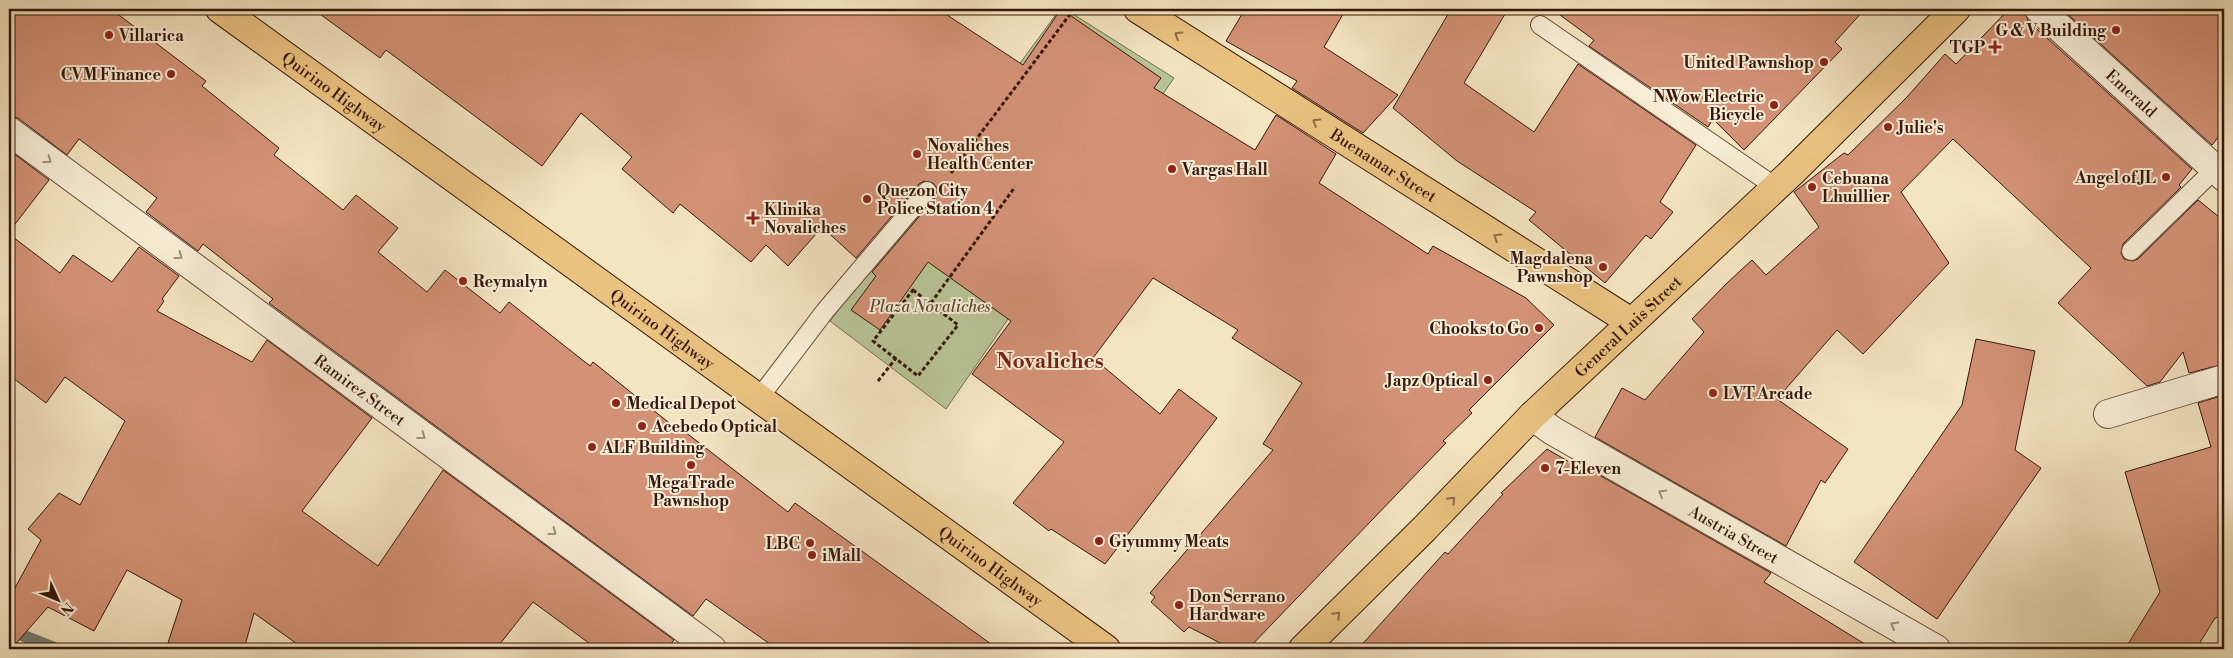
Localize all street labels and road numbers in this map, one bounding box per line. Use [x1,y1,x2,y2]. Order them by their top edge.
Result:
street label: Quirino Highway [278,48,390,137]
street label: Emerald [2101,66,2161,122]
street label: Buenamar Street [1325,124,1440,207]
street label: General Luis Street [1571,272,1686,382]
street label: Quirino Highway [606,285,718,374]
street label: Ramirez Street [310,350,409,431]
street label: Austria Street [1684,501,1782,569]
street label: Quirino Highway [934,522,1047,611]

